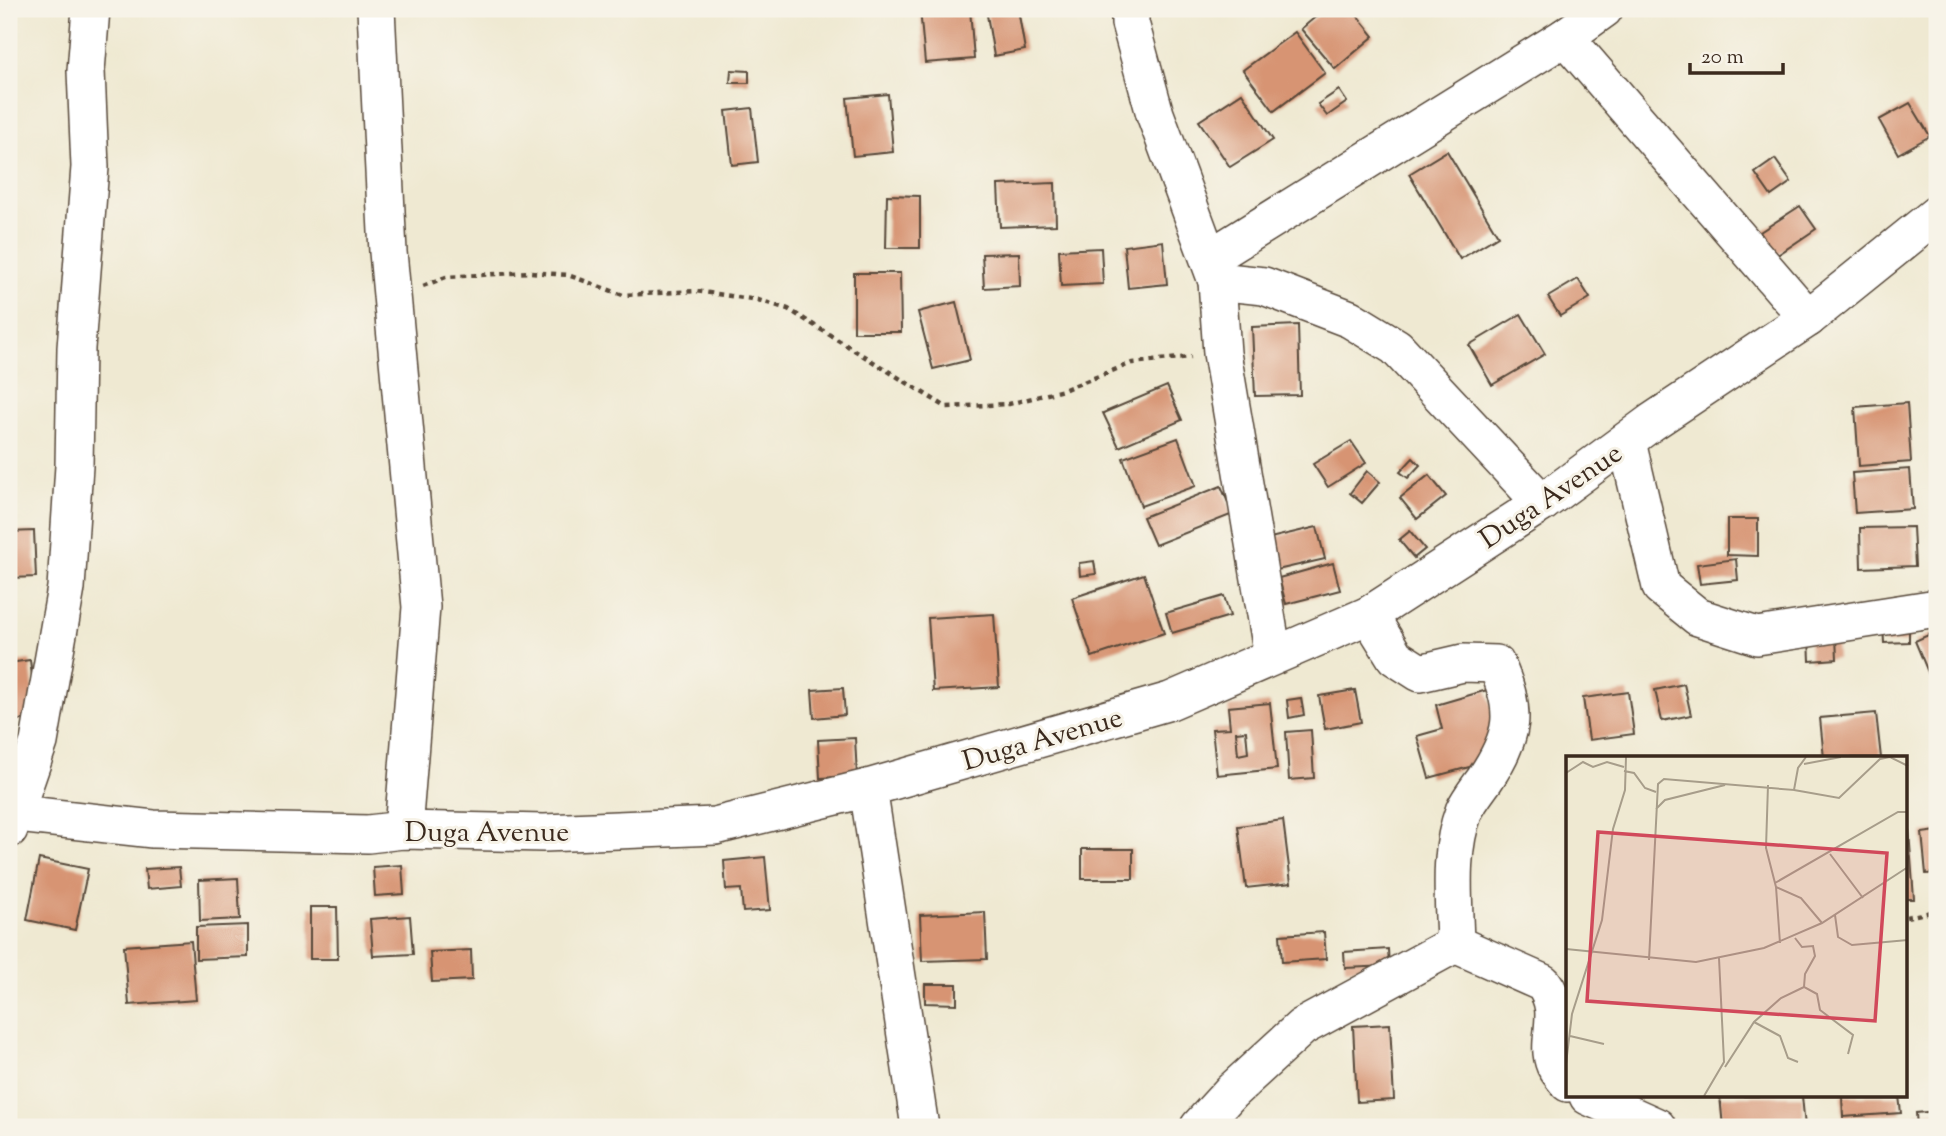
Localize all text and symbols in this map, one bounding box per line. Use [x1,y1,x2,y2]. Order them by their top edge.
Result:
scale bar [1690,32,1783,76]
text: 20 m [1701,43,1744,73]
street label: Duga Avenue [1472,435,1631,560]
street label: Duga Avenue [958,699,1127,783]
inset map [1566,756,1908,1098]
street label: Duga Avenue [405,814,569,854]

